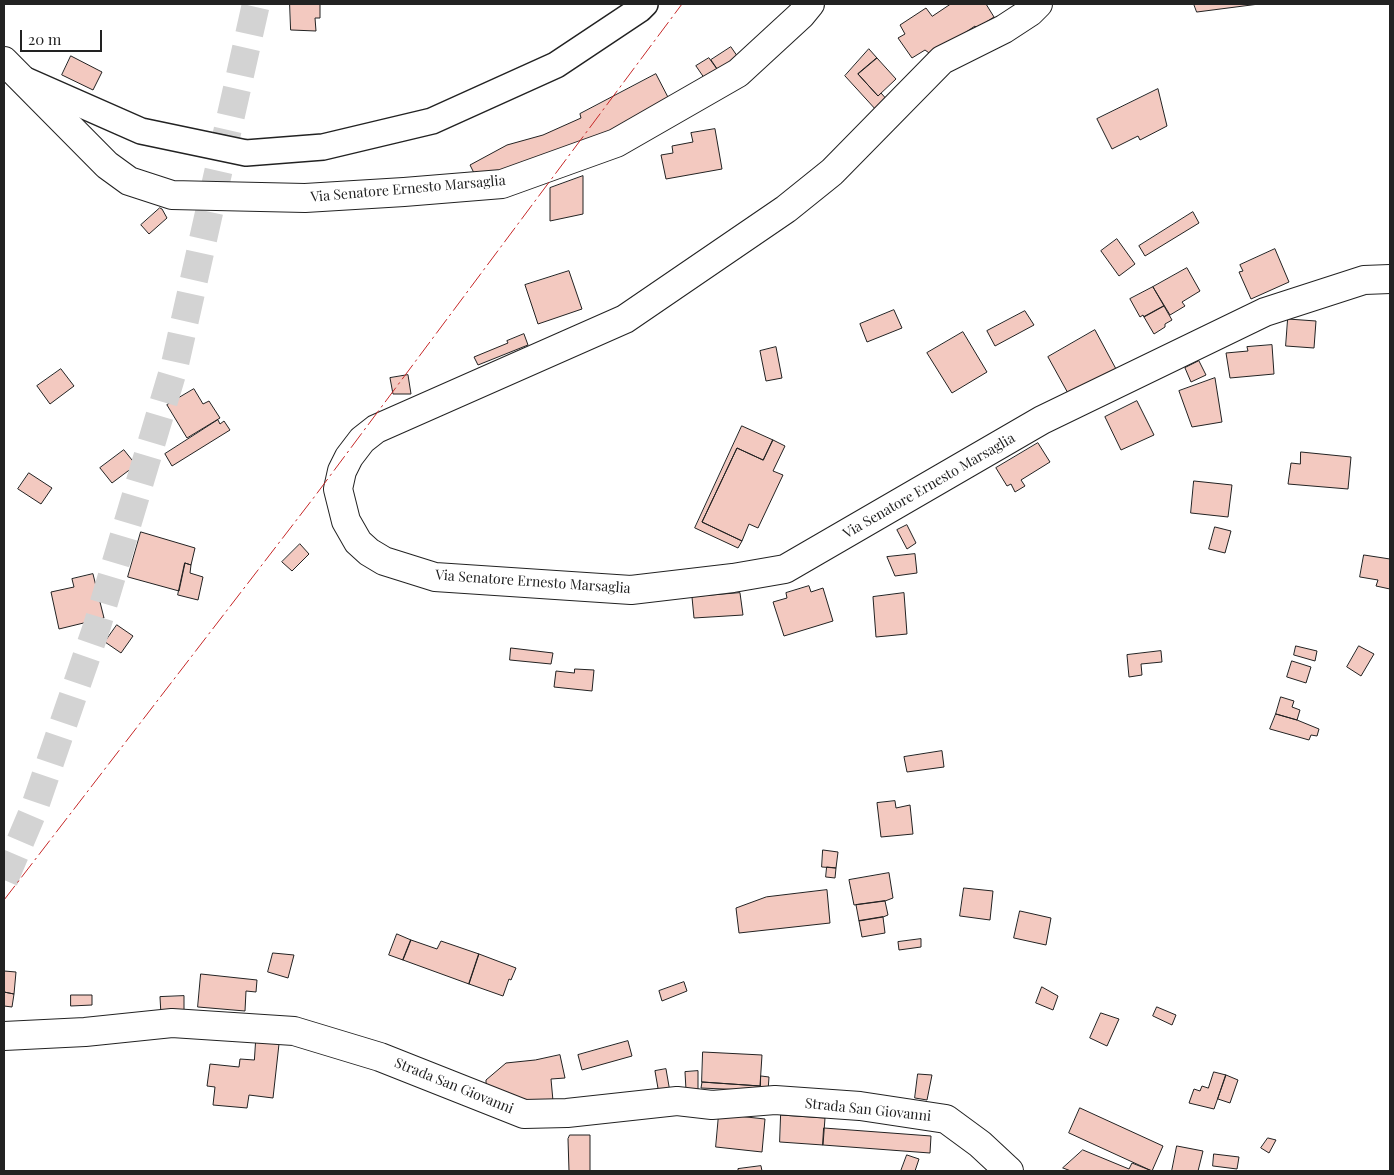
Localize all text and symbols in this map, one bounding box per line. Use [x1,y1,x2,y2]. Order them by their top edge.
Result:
scale bar [22,20,105,52]
text: 20 m [28,29,61,49]
street label: Via Senatore Ernesto Marsaglia [310,172,506,206]
street label: Via Senatore Ernesto Marsaglia [840,430,1018,542]
street label: Via Senatore Ernesto Marsaglia [435,567,631,597]
street label: Strada San Giovanni [392,1054,516,1118]
street label: Strada San Giovanni [804,1095,932,1125]

